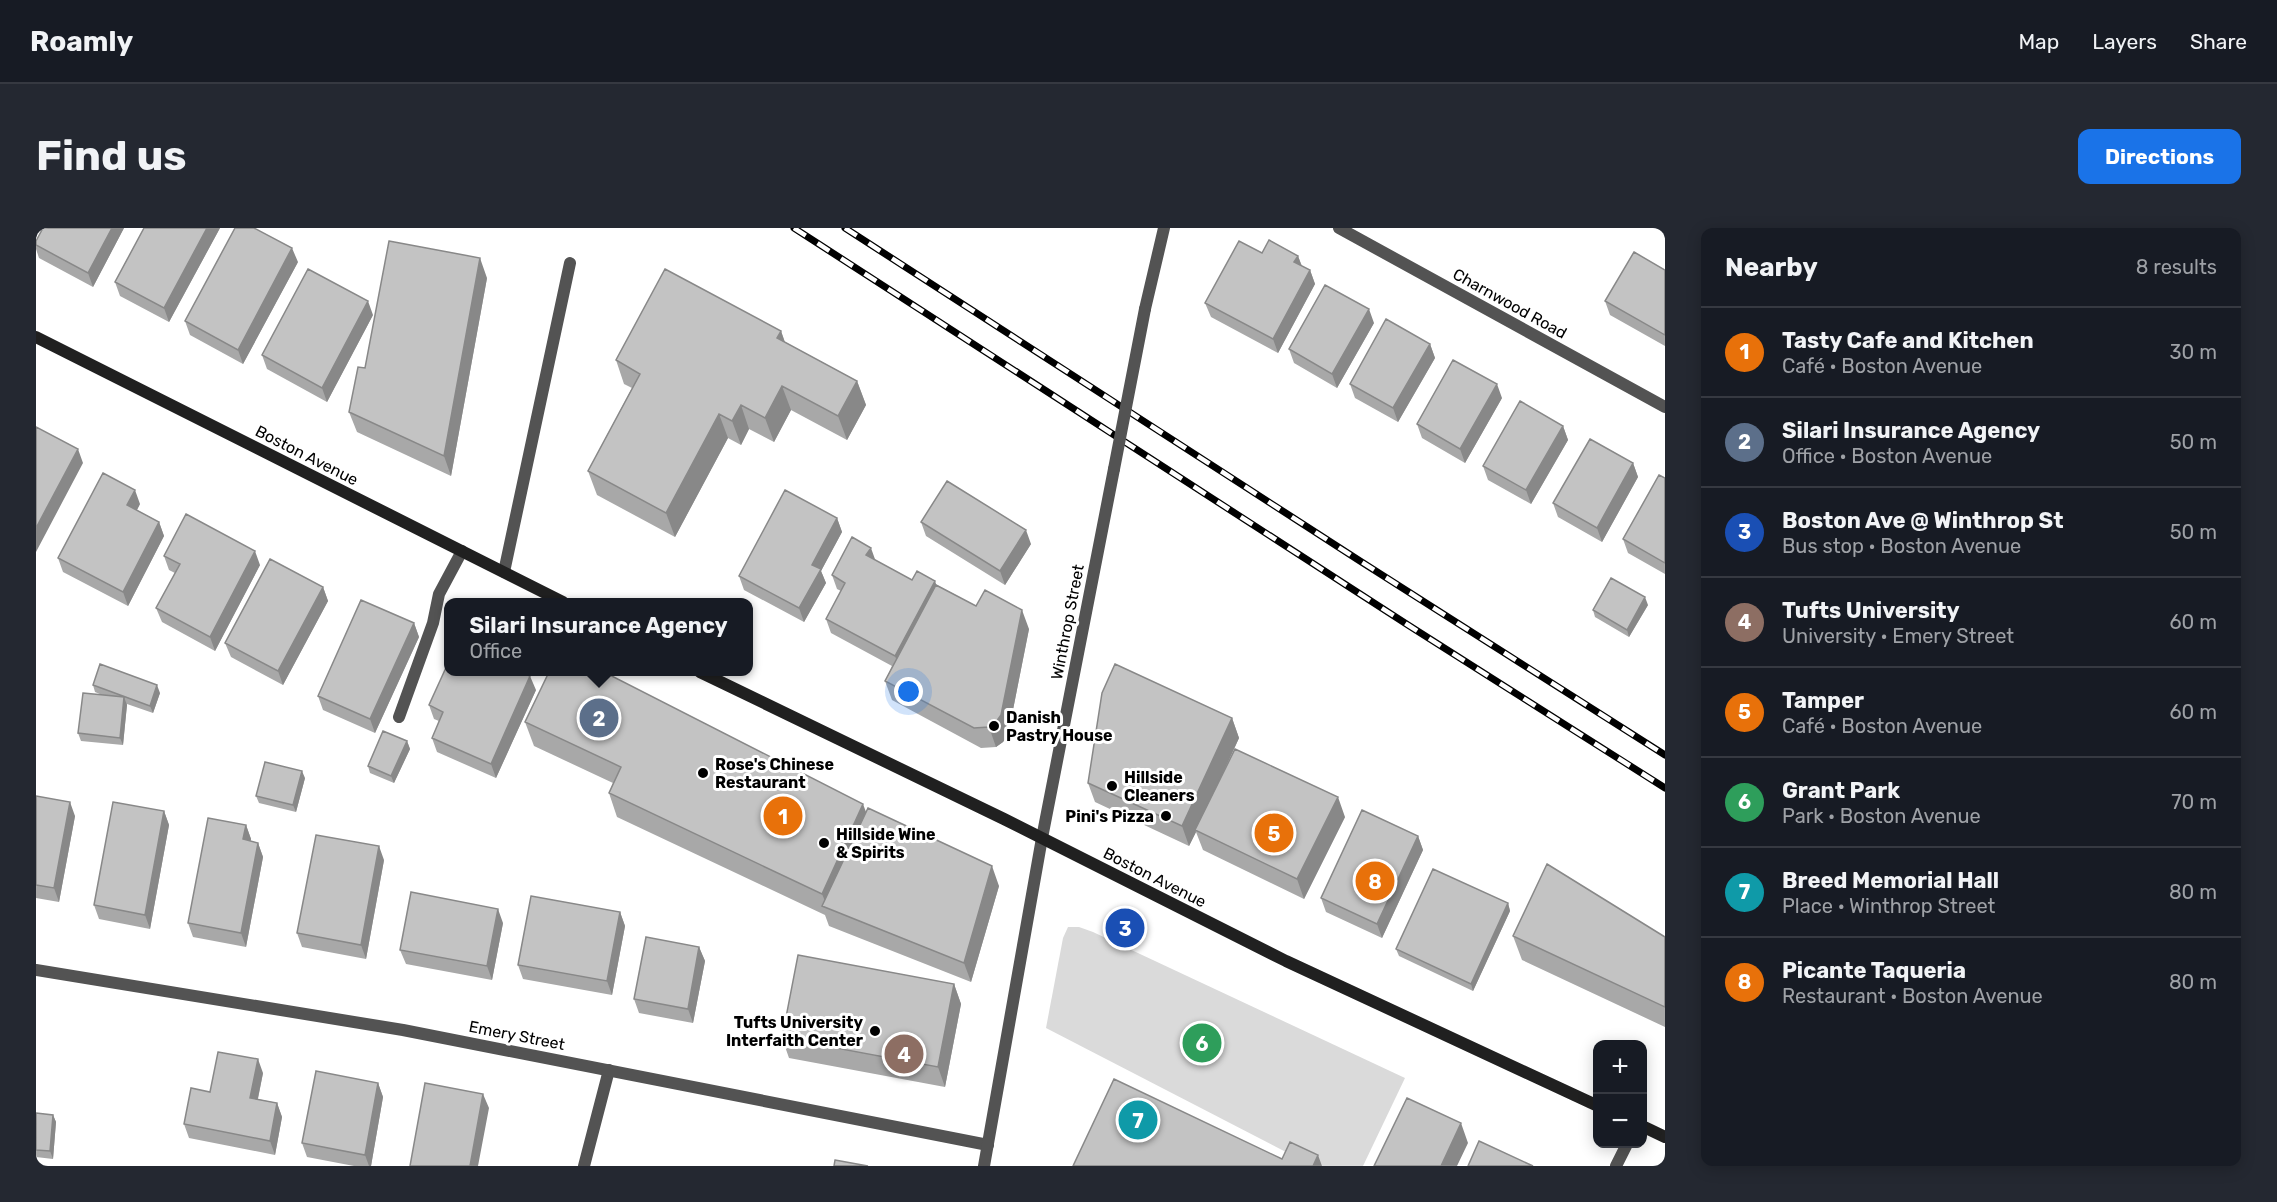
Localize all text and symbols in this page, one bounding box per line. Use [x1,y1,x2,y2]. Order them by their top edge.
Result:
text: Roamly [30,25,133,58]
text: Map [2018,29,2059,54]
text: Layers [2092,29,2157,54]
text: Share [2190,29,2247,54]
button: Directions [2078,129,2241,184]
text: Find us [36,131,187,181]
text: Nearby [1725,252,1818,283]
text: 8 results [2136,255,2217,279]
street label: Charnwood Road [1450,264,1570,343]
text: Tasty Cafe and Kitchen [1782,327,2034,354]
text: 1 [1740,340,1749,364]
text: 30 m [2170,340,2217,364]
text: Café · Boston Avenue [1782,354,1982,378]
text: Silari Insurance Agency [1782,417,2040,444]
street label: Boston Avenue [252,421,361,490]
text: 2 [1738,430,1751,454]
text: 50 m [2170,430,2217,454]
text: Office · Boston Avenue [1782,444,1992,468]
text: Boston Ave @ Winthrop St [1782,507,2063,534]
text: 3 [1738,520,1751,544]
text: 50 m [2170,520,2217,544]
text: Bus stop · Boston Avenue [1782,534,2021,558]
street label: Winthrop Street [1047,563,1088,681]
text: Tufts University [1782,597,1960,624]
popup [444,598,753,676]
text: 4 [1738,610,1751,634]
text: 60 m [2170,610,2217,634]
text: Silari Insurance Agency [469,612,728,639]
text: University · Emery Street [1782,624,2014,648]
text: Office [469,639,522,663]
your location [894,677,923,706]
text: Tamper [1782,687,1864,714]
pin: 2 [580,696,618,740]
text: 5 [1738,700,1751,724]
text: 60 m [2170,700,2217,724]
place label: Danish Pastry House [1006,708,1112,745]
text: Café · Boston Avenue [1782,714,1982,738]
marker: Danish Pastry House [987,719,1001,733]
place label: Rose's Chinese Restaurant [715,755,834,792]
marker: Rose's Chinese Restaurant [696,766,710,780]
place label: Hillside Cleaners [1124,768,1195,805]
text: Grant Park [1782,777,1900,804]
marker: Hillside Cleaners [1105,779,1119,793]
text: 6 [1738,790,1751,814]
text: 70 m [2171,790,2217,814]
pin: 1 [764,794,802,838]
text: Park · Boston Avenue [1782,804,1981,828]
place label: Pini's Pizza [1065,807,1154,826]
marker: Pini's Pizza [1159,809,1173,823]
pin: 5 [1254,810,1294,856]
place label: Hillside Wine & Spirits [836,825,936,862]
marker: Hillside Wine & Spirits [817,836,831,850]
street label: Boston Avenue [1100,843,1209,912]
pin: 8 [1356,858,1394,904]
text: Breed Memorial Hall [1782,867,1999,894]
text: 7 [1739,880,1750,904]
text: 80 m [2169,880,2217,904]
text: Place · Winthrop Street [1782,894,1995,918]
pin: 3 [1106,906,1144,950]
text: Picante Taqueria [1782,957,1966,984]
text: 8 [1738,970,1751,994]
text: 80 m [2169,970,2217,994]
text: Restaurant · Boston Avenue [1782,984,2043,1008]
place label: Tufts University Interfaith Center [726,1013,864,1050]
street label: Emery Street [467,1017,567,1054]
pin: 6 [1182,1020,1222,1066]
marker: Tufts University Interfaith Center [868,1024,882,1038]
pin: 4 [884,1032,924,1076]
map controls [1593,1040,1647,1148]
button: + [1593,1040,1647,1094]
button: − [1593,1094,1647,1148]
pin: 7 [1118,1098,1158,1142]

